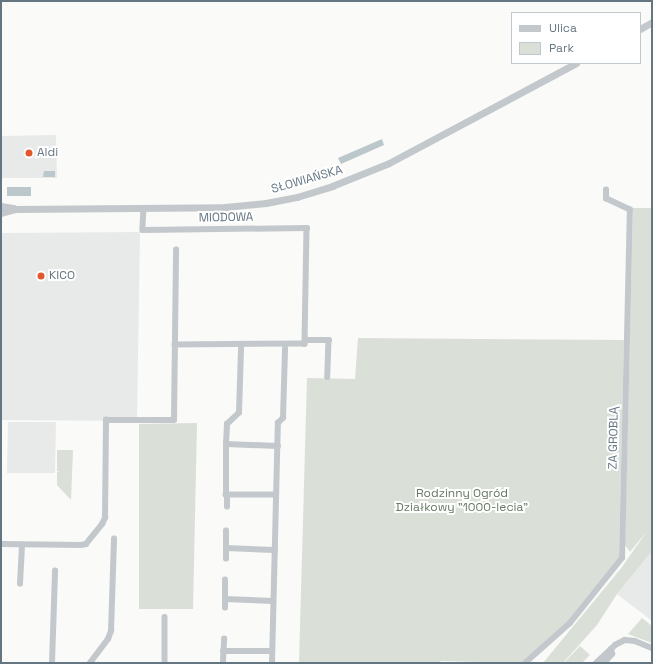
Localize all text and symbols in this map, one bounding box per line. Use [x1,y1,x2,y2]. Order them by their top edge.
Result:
legend [511,12,641,64]
text: Ulica [549,20,577,36]
text: Park [549,40,574,56]
place label: Aldi [37,146,58,160]
marker: Aldi [24,148,34,158]
street label: SŁOWIAŃSKA [270,163,344,197]
street label: MIODOWA [199,210,253,226]
place label: KICO [49,269,75,283]
marker: KICO [36,271,46,281]
street label: ZA GROBLĄ [606,406,622,470]
park label: Rodzinny Ogród Działkowy "1000-lecia" [396,487,528,515]

